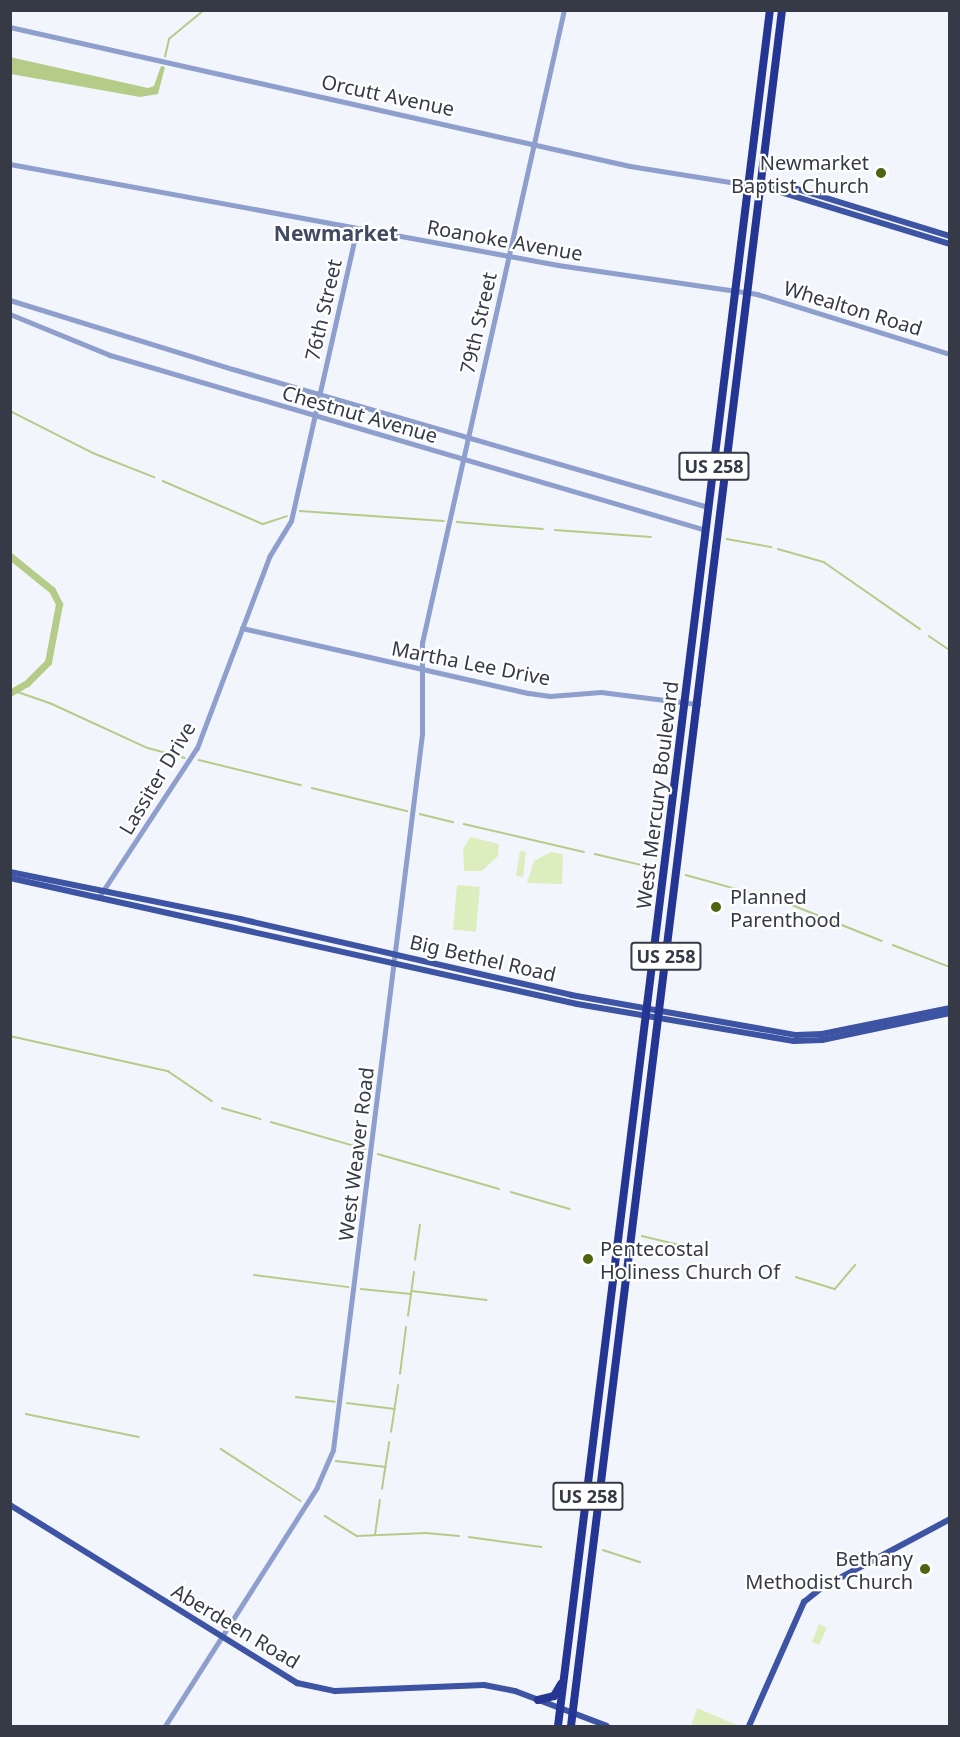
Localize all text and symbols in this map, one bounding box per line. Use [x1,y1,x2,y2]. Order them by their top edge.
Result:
street label: Orcutt Avenue [319,69,457,121]
place label: Newmarket Baptist Church [731,150,869,197]
marker: Newmarket Baptist Church [874,166,888,180]
street label: Roanoke Avenue [425,214,585,266]
district label: Newmarket [274,220,398,246]
street label: 76th Street [300,257,346,363]
street label: 79th Street [455,270,501,376]
street label: Whealton Road [781,276,925,340]
street label: Chestnut Avenue [280,380,440,448]
road number: US 258 [678,451,750,481]
street label: Martha Lee Drive [390,636,552,690]
street label: West Mercury Boulevard [631,680,683,910]
street label: Lassiter Drive [114,717,200,839]
place label: Planned Parenthood [730,884,841,931]
marker: Planned Parenthood [707,898,725,916]
street label: Big Bethel Road [408,930,558,986]
road number: US 258 [630,941,702,971]
street label: West Weaver Road [333,1066,379,1242]
place label: Pentecostal Holiness Church Of [600,1236,780,1283]
marker: Pentecostal Holiness Church Of [581,1252,595,1266]
road number: US 258 [552,1481,624,1511]
place label: Bethany Methodist Church [745,1546,913,1593]
marker: Bethany Methodist Church [918,1562,932,1576]
street label: Aberdeen Road [168,1578,304,1674]

